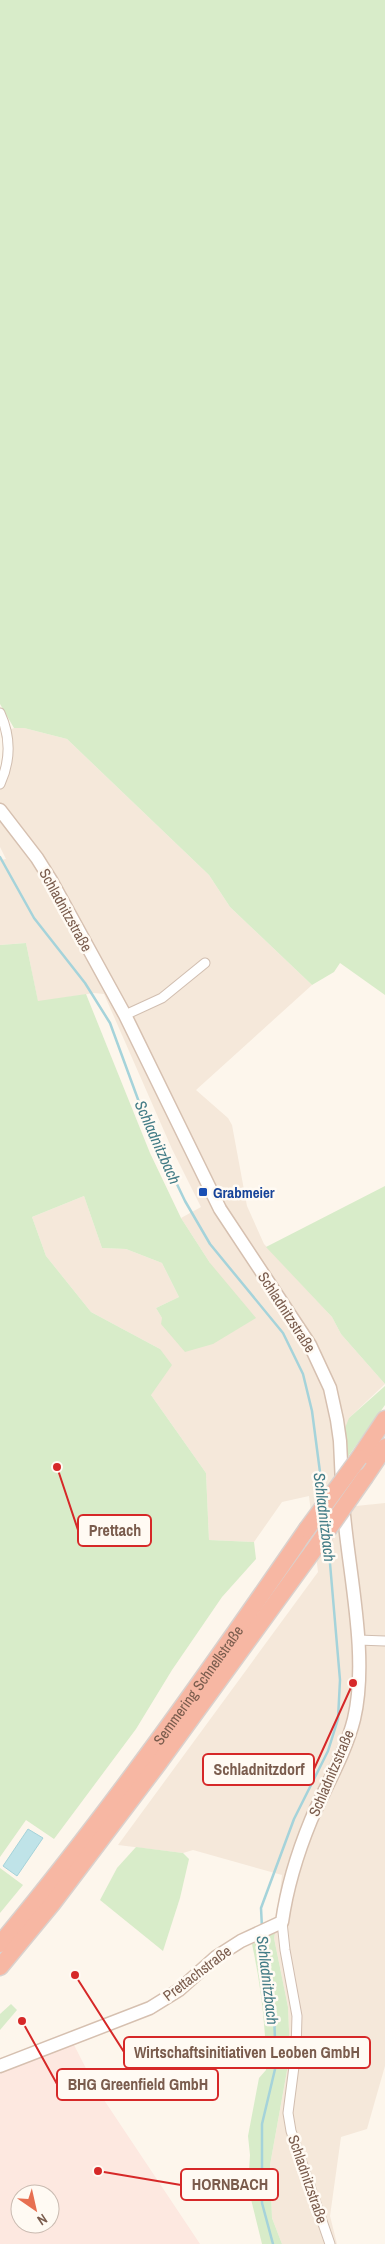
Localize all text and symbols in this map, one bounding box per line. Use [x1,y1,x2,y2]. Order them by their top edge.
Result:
street label: Schladnitzstraße [34,865,98,956]
water label: Schladnitzbach [130,1097,186,1187]
place label: Grabmeier [213,1182,275,1203]
marker: Grabmeier [197,1186,209,1198]
street label: Schladnitzstraße [253,1268,321,1357]
water label: Schladnitzbach [309,1471,341,1563]
callout: Prettach [78,1515,151,1546]
text: Prettach [89,1519,141,1541]
street label: Semmering Schnellstraße [148,1621,248,1749]
street label: Schladnitzstraße [303,1726,359,1820]
callout: Schladnitzdorf [203,1754,314,1785]
text: Schladnitzdorf [213,1758,305,1780]
water label: Schladnitzbach [252,1934,284,2026]
street label: Prettachstraße [158,1940,236,2006]
callout: Wirtschaftsinitiativen Leoben GmbH [124,2037,370,2068]
text: Wirtschaftsinitiativen Leoben GmbH [134,2041,360,2063]
callout: BHG Greenfield GmbH [57,2069,218,2100]
text: BHG Greenfield GmbH [68,2073,208,2095]
street label: Schladnitzstraße [283,2132,333,2226]
callout: HORNBACH [181,2169,278,2200]
text: HORNBACH [192,2173,268,2195]
north arrow [10,2184,60,2234]
text: N [34,2210,51,2230]

